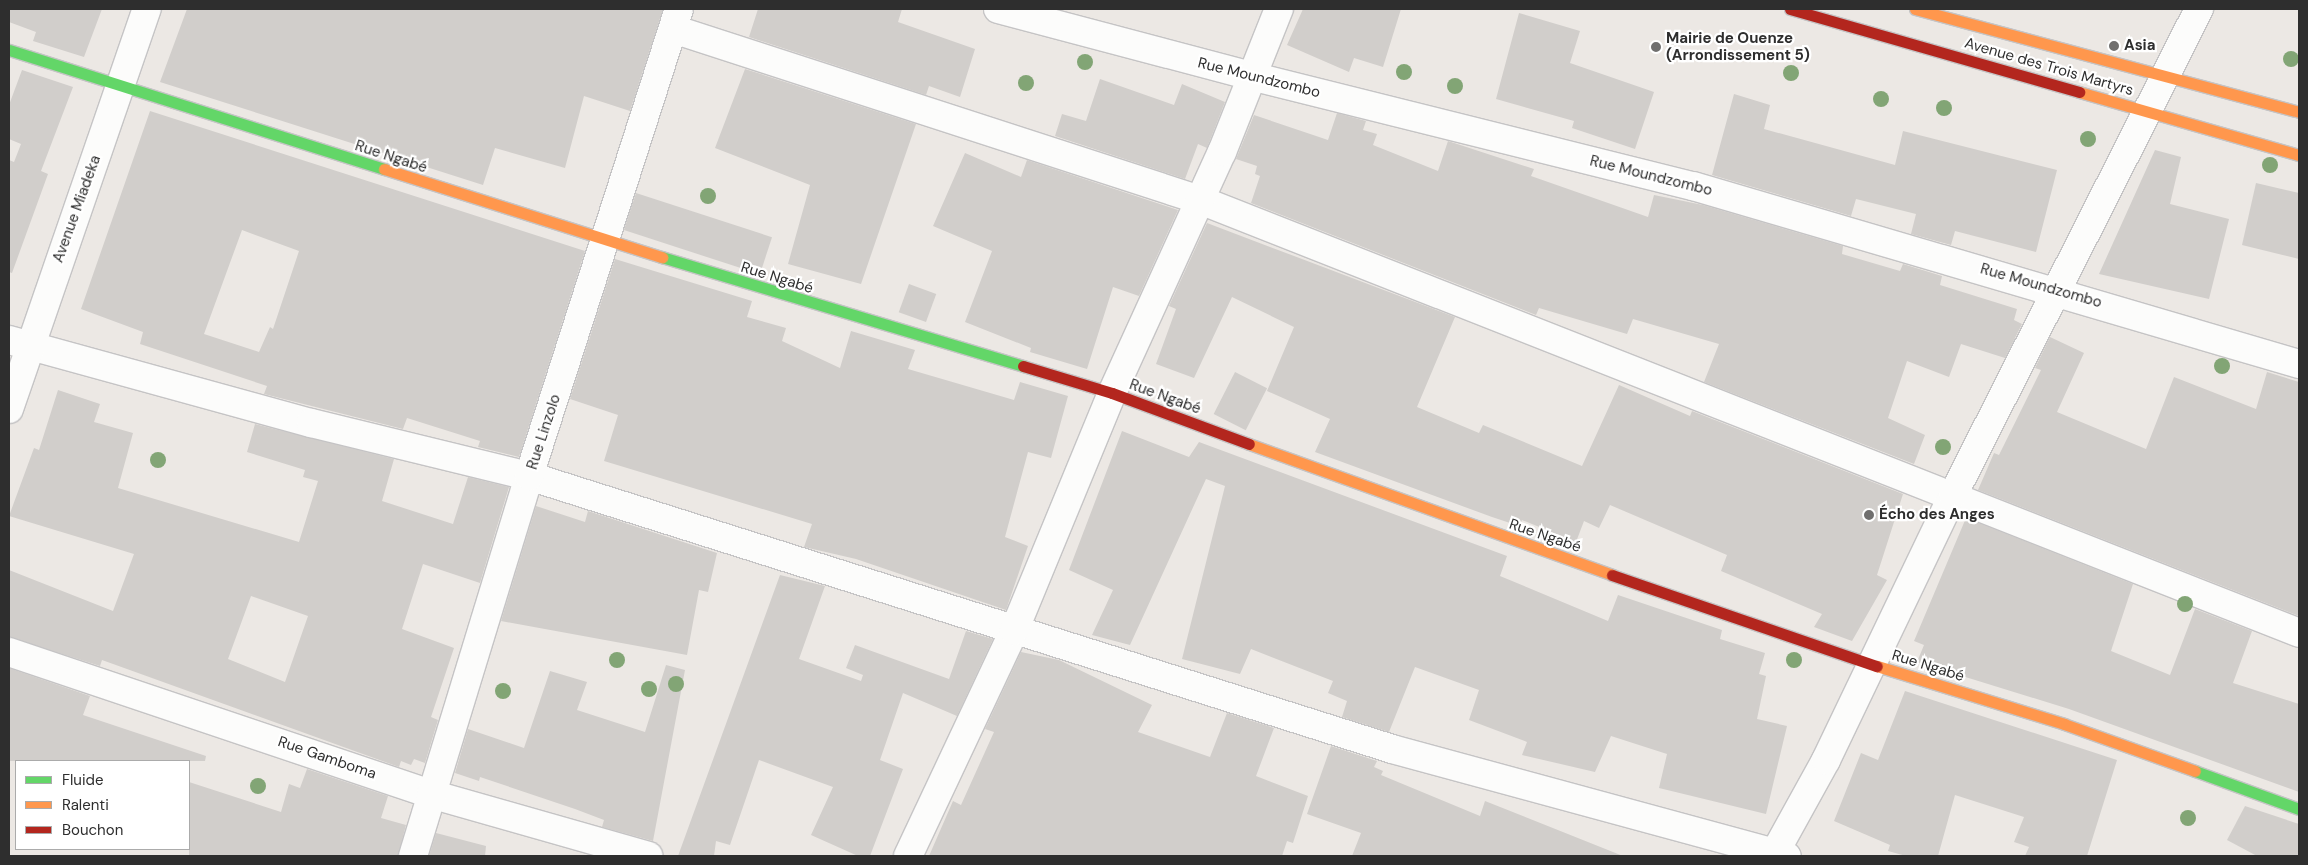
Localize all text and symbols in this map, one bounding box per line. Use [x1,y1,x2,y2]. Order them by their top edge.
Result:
place label: Mairie de Ouenze (Arrondissement 5) [1666,29,1810,64]
street label: Avenue des Trois Martyrs [1962,34,2136,100]
place label: Asia [2124,37,2156,55]
marker: Asia [2108,40,2120,52]
marker: Mairie de Ouenze (Arrondissement 5) [1650,41,1662,53]
street label: Rue Moundzombo [1196,54,1322,102]
street label: Rue Ngabé [353,137,429,177]
street label: Rue Moundzombo [1588,152,1714,200]
street label: Avenue Miadeka [49,153,105,265]
street label: Rue Ngabé [739,258,815,298]
street label: Rue Moundzombo [1978,260,2104,312]
street label: Rue Ngabé [1127,376,1203,418]
street label: Rue Linzolo [523,392,565,472]
place label: Écho des Anges [1879,506,1995,524]
marker: Écho des Anges [1863,509,1875,521]
street label: Rue Ngabé [1507,515,1583,557]
street label: Rue Ngabé [1890,646,1966,686]
street label: Rue Gamboma [276,733,378,783]
legend [15,760,190,850]
text: Fluide [62,770,104,790]
text: Ralenti [62,795,109,815]
text: Bouchon [62,820,123,840]

